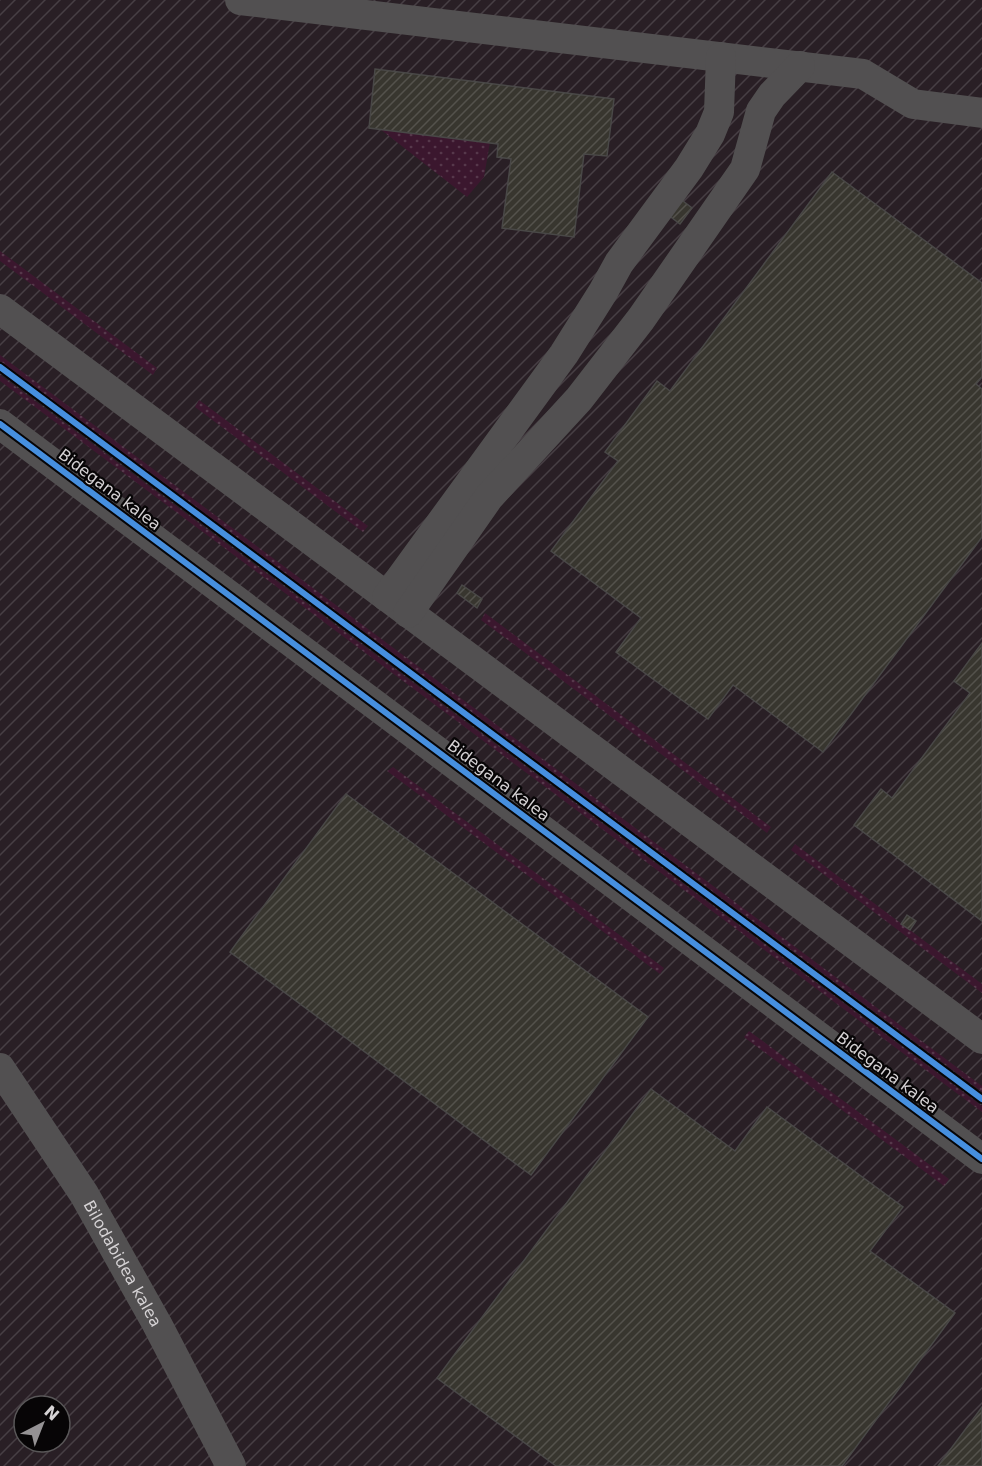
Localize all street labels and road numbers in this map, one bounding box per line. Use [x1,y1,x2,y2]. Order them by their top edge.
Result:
street label: Bidegana kalea [55,445,165,534]
street label: Bidegana kalea [444,736,554,825]
street label: Bidegana kalea [833,1028,943,1117]
street label: Bilodabidea kalea [79,1197,166,1330]

